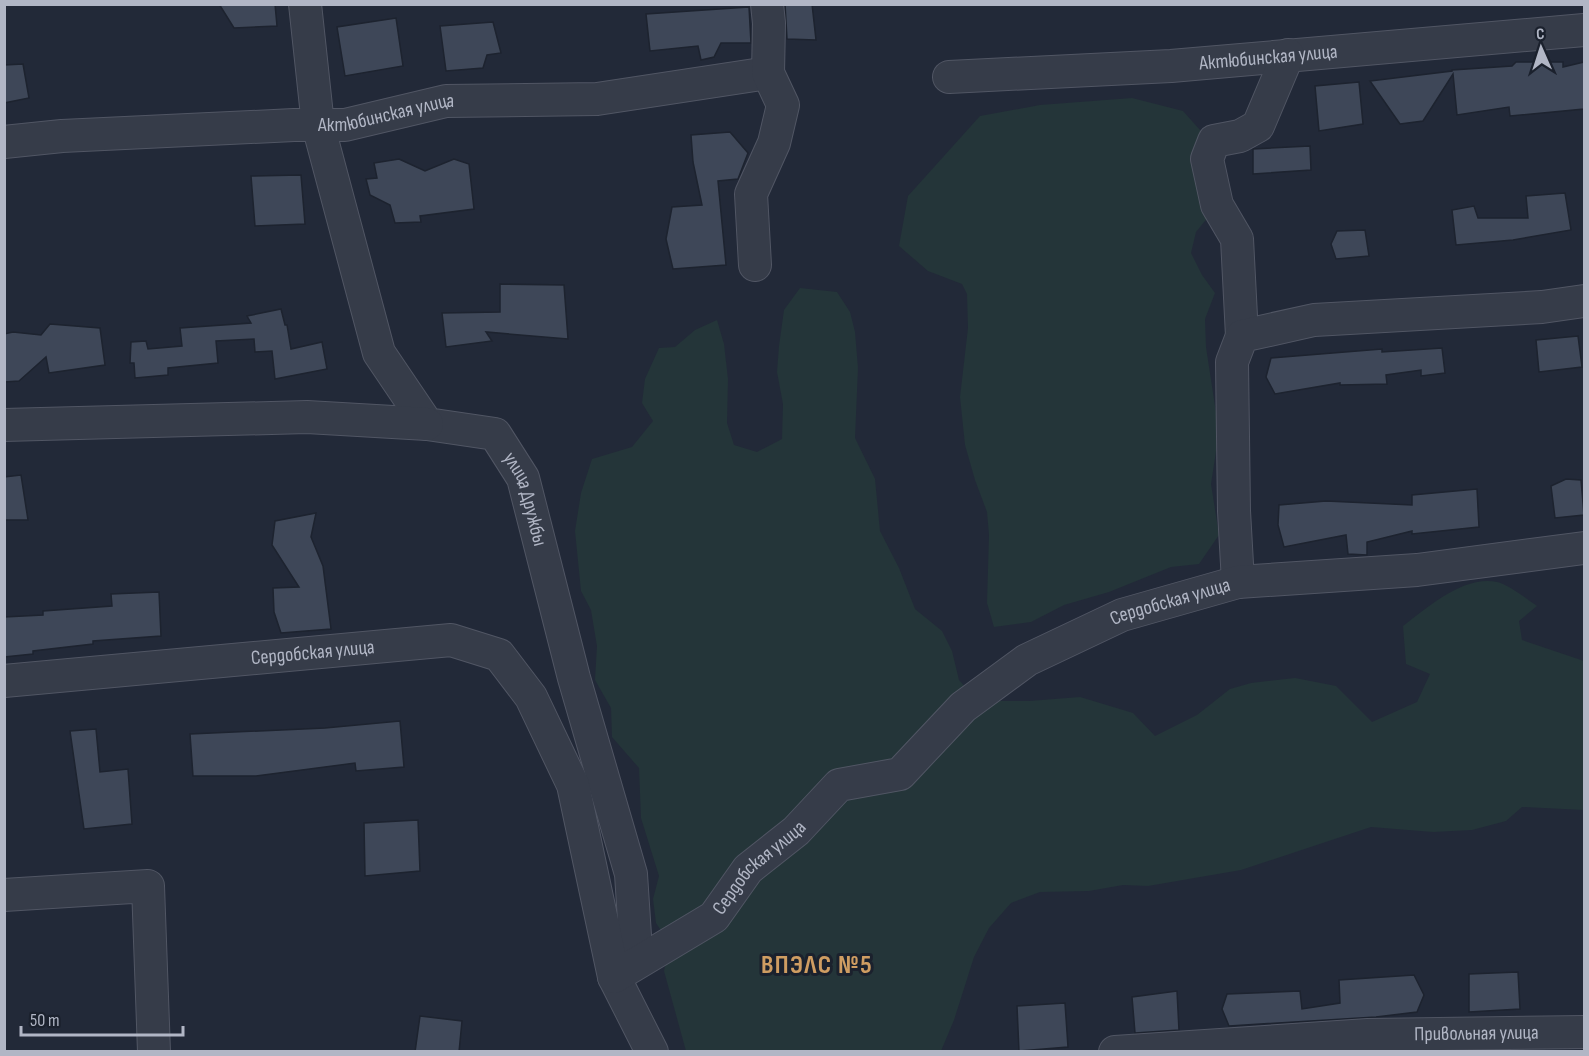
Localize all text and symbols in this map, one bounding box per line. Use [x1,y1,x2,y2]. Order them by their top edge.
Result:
north arrow [1511,18,1571,78]
text: С [1536,25,1545,44]
street label: Актюбинская улица [1197,40,1339,76]
street label: Актюбинская улица [317,89,454,137]
street label: улица Дружбы [498,448,552,549]
street label: Сердобская улица [1106,573,1233,631]
street label: Сердобская улица [250,635,376,670]
street label: Сердобская улица [707,816,811,919]
district label: ВПЭЛС №5 [761,950,873,981]
scale bar [21,999,183,1037]
text: 50 m [30,1010,60,1031]
street label: Привольная улица [1414,1021,1539,1046]

